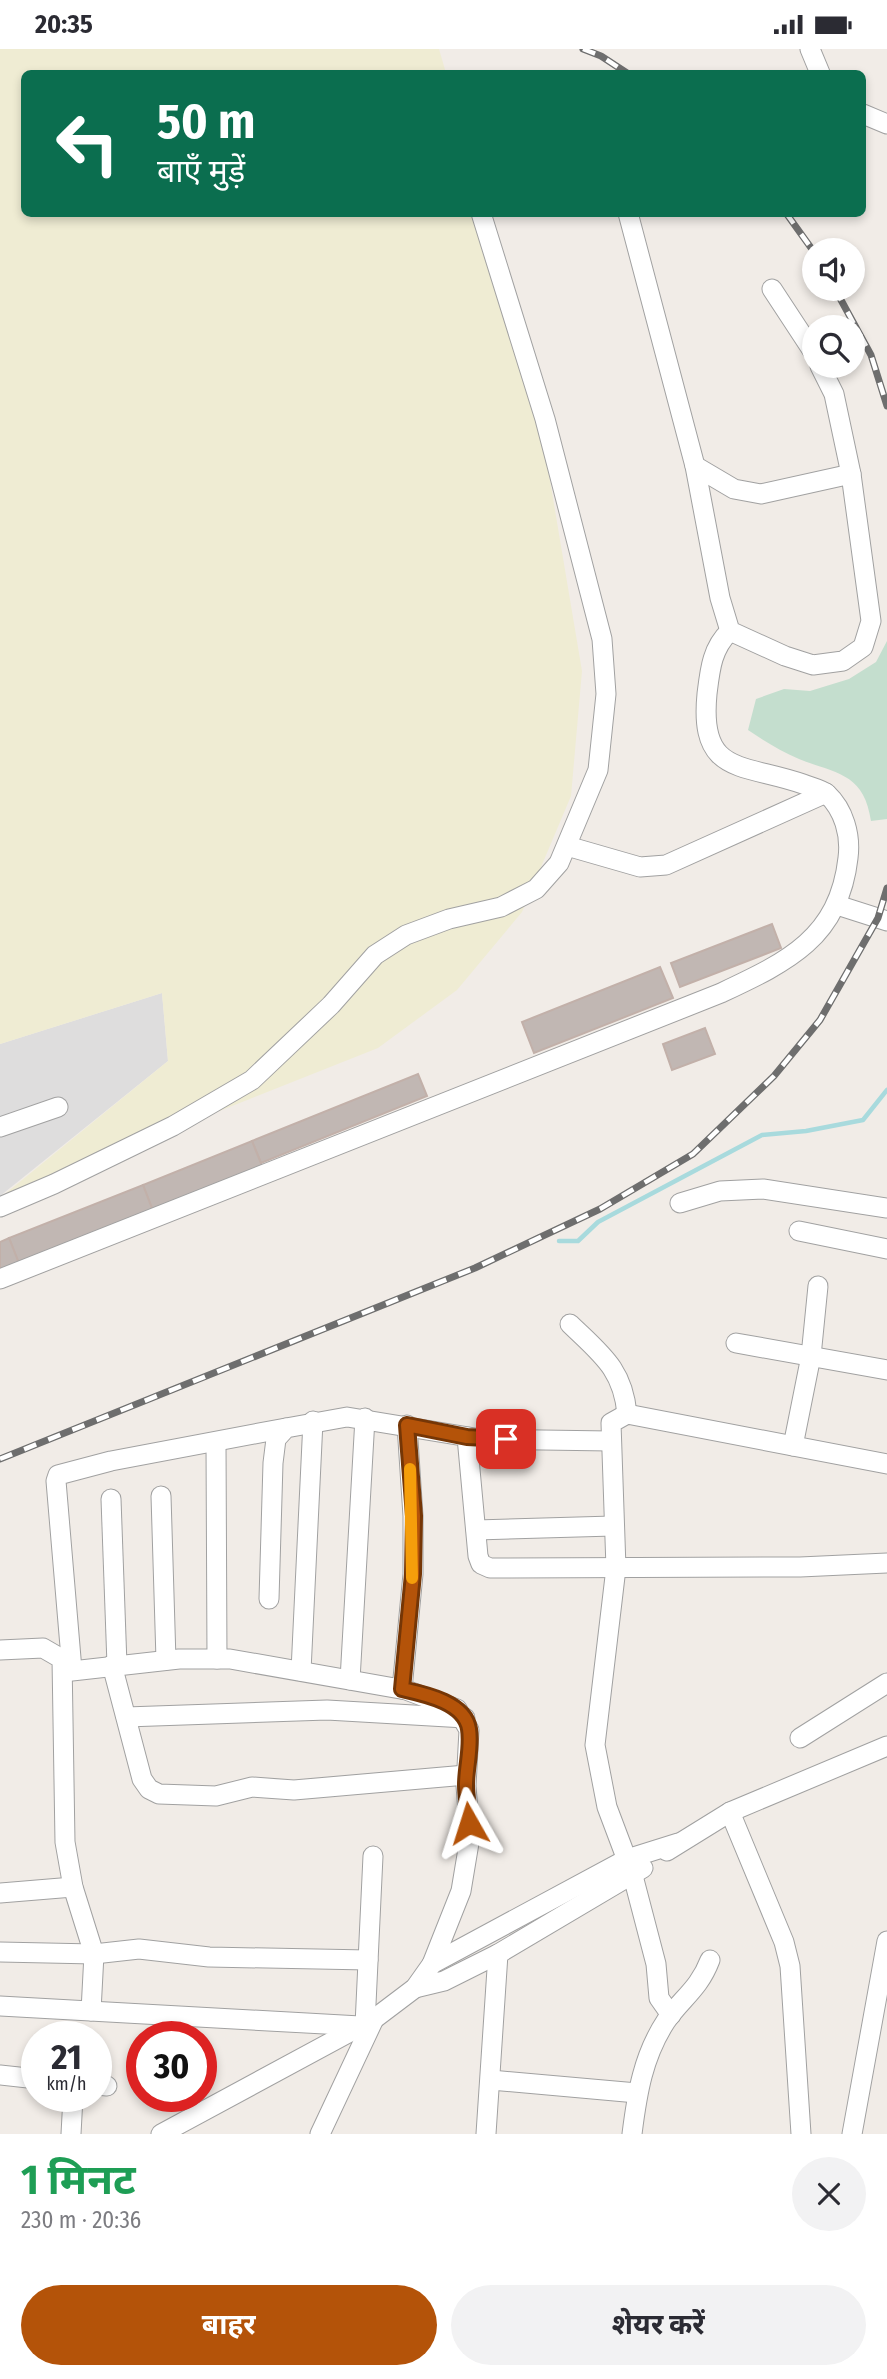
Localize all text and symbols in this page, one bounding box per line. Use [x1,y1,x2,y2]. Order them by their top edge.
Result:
text: 20:35 [35,9,93,40]
text: 50 m [157,92,255,151]
icon: left [42,98,133,189]
text: बाएँ मुड़ें [157,152,245,190]
map controls [802,238,865,378]
button: sound [802,238,865,301]
button: search [802,315,865,378]
pin [476,1409,536,1469]
icon: arrive [487,1420,525,1458]
position arrow [432,1786,506,1860]
speed limit sign: 30 [126,2021,217,2112]
text: 21 [51,2036,82,2078]
text: km/h [46,2073,87,2095]
text: 1 मिनट [21,2155,136,2205]
button: close [792,2157,866,2231]
text: 230 m · 20:36 [21,2206,141,2234]
button: बाहर [21,2285,437,2365]
button: शेयर करें [451,2285,866,2365]

